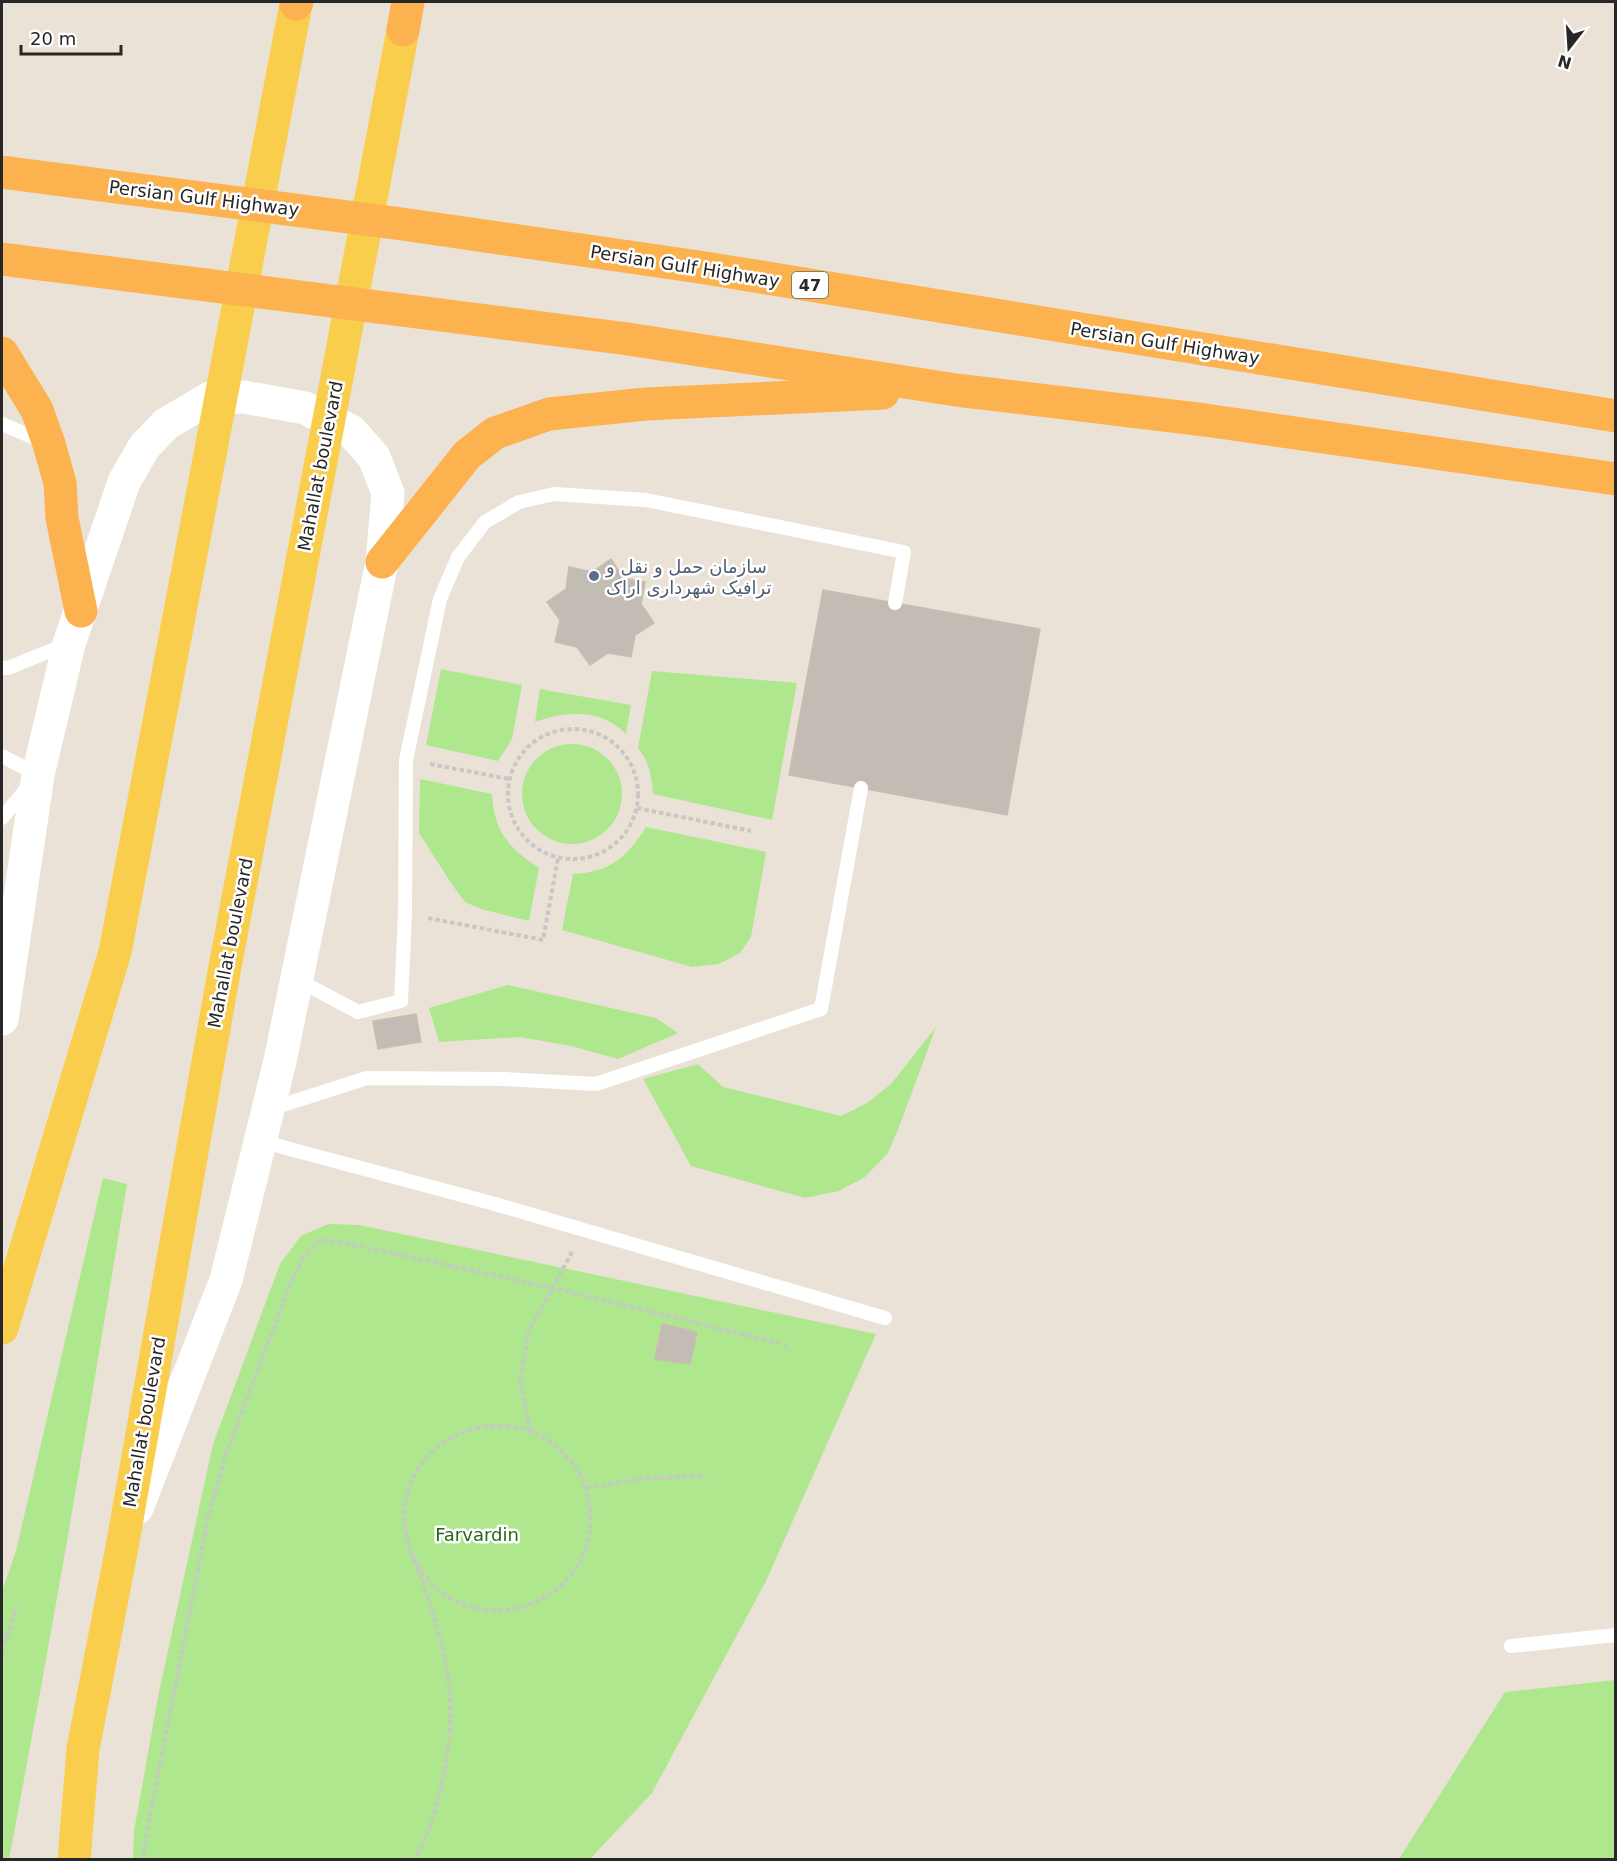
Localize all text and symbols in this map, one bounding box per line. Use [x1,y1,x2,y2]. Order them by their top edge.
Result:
scale bar [21,18,122,56]
north arrow [1539,18,1599,78]
text: 20 m [30,28,76,49]
text: N [1556,51,1574,73]
street label: Persian Gulf Highway [108,176,301,220]
street label: Persian Gulf Highway [589,241,782,291]
road number: 47 [792,272,828,298]
street label: Persian Gulf Highway [1069,318,1262,368]
street label: Mahallat boulevard [293,379,347,553]
place label: سازمان حمل و نقل و ترافیک شهرداری اراک [605,556,771,599]
marker: سازمان حمل و نقل و ترافیک شهرداری اراک [587,569,601,583]
street label: Mahallat boulevard [203,856,257,1030]
street label: Mahallat boulevard [119,1335,169,1509]
park label: Farvardin [435,1524,519,1545]

